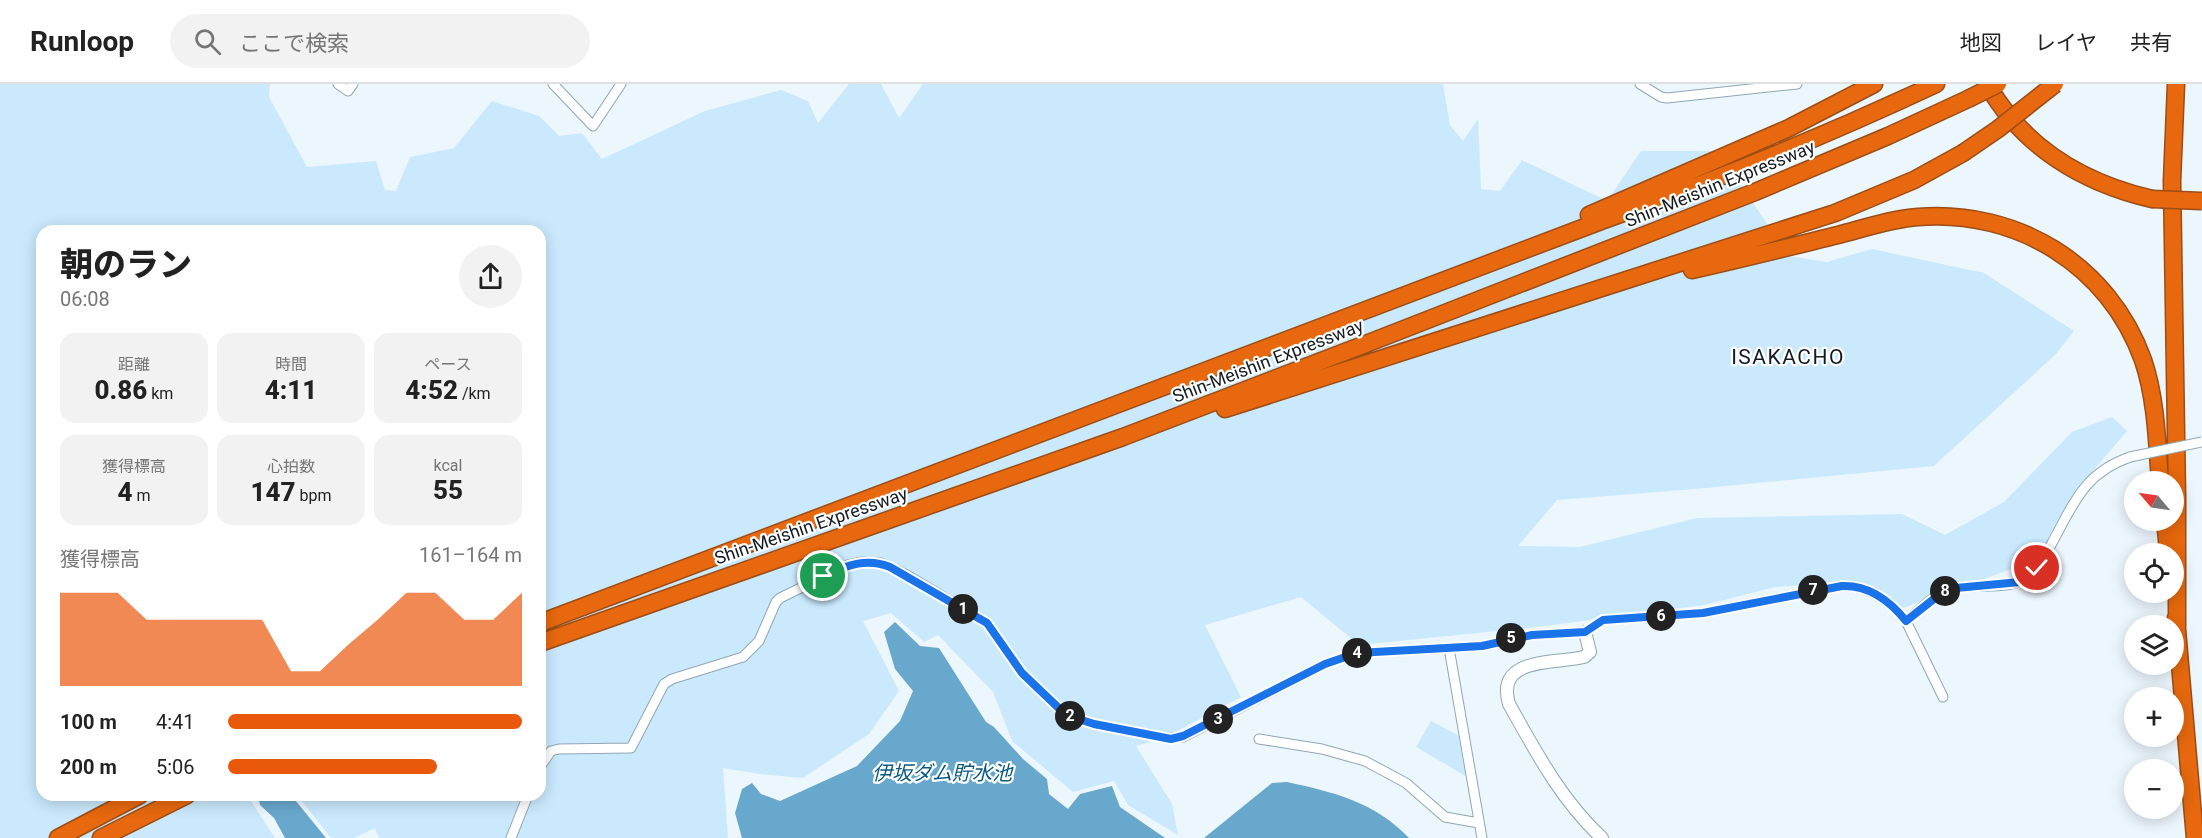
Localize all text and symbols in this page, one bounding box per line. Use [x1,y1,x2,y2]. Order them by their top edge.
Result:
search box [170,14,590,68]
text: Runloop [30,25,134,58]
icon: search [191,25,224,58]
text: ここで検索 [239,31,349,56]
text: 地図 [1960,31,2002,55]
text: レイヤ [2035,31,2097,55]
text: 共有 [2130,31,2172,55]
street label: Shin-Meishin Expressway [1622,136,1818,231]
text: 朝のラン [60,245,192,284]
button: share [459,245,522,308]
text: 06:08 [60,287,110,311]
street label: Shin-Meishin Expressway [1170,314,1367,407]
district label: ISAKACHO [1731,345,1845,369]
text: 距離 [118,355,150,374]
text: 時間 [275,355,307,374]
text: ペース [424,355,472,374]
text: 0.86 [95,375,147,405]
text: 4:11 [265,375,317,405]
text: 4:52 [405,375,458,405]
text: km [147,384,173,403]
text: /km [458,384,491,403]
text: kcal [434,456,462,475]
text: 獲得標高 [102,457,166,476]
text: 心拍数 [267,457,315,476]
north arrow [2124,471,2184,531]
map controls [2124,471,2184,819]
text: 55 [433,475,463,505]
text: 4 [118,477,133,507]
text: 147 [251,477,296,507]
street label: Shin-Meishin Expressway [712,482,910,568]
text: m [133,486,151,505]
text: bpm [296,486,331,505]
pin [2011,542,2062,593]
text: 161–164 m [419,543,522,567]
button: locate [2124,543,2184,603]
text: 獲得標高 [60,547,140,571]
pin [797,550,848,601]
icon: check [2020,551,2053,584]
icon: arrive [806,559,839,592]
pin: 7 [1798,575,1828,605]
pin: 8 [1930,576,1960,606]
text: 7 [1808,580,1818,599]
text: 8 [1940,581,1950,600]
pin: 1 [948,594,978,624]
text: 1 [958,599,968,618]
pin: 6 [1646,601,1676,631]
text: 6 [1656,606,1666,625]
button: layers [2124,615,2184,675]
pin: 5 [1496,623,1526,653]
text: 5 [1506,628,1516,647]
pin: 4 [1342,638,1372,668]
text: 4 [1352,643,1362,662]
button: + [2124,687,2184,747]
pin: 2 [1055,701,1085,731]
pin: 3 [1203,704,1233,734]
text: 2 [1065,706,1075,725]
text: 3 [1213,709,1223,728]
text: 100 m [60,710,117,734]
text: 4:41 [156,710,195,734]
text: 200 m [60,755,117,779]
text: 5:06 [156,755,195,779]
button: − [2124,759,2184,819]
water label: 伊坂ダム貯水池 [872,761,1014,785]

